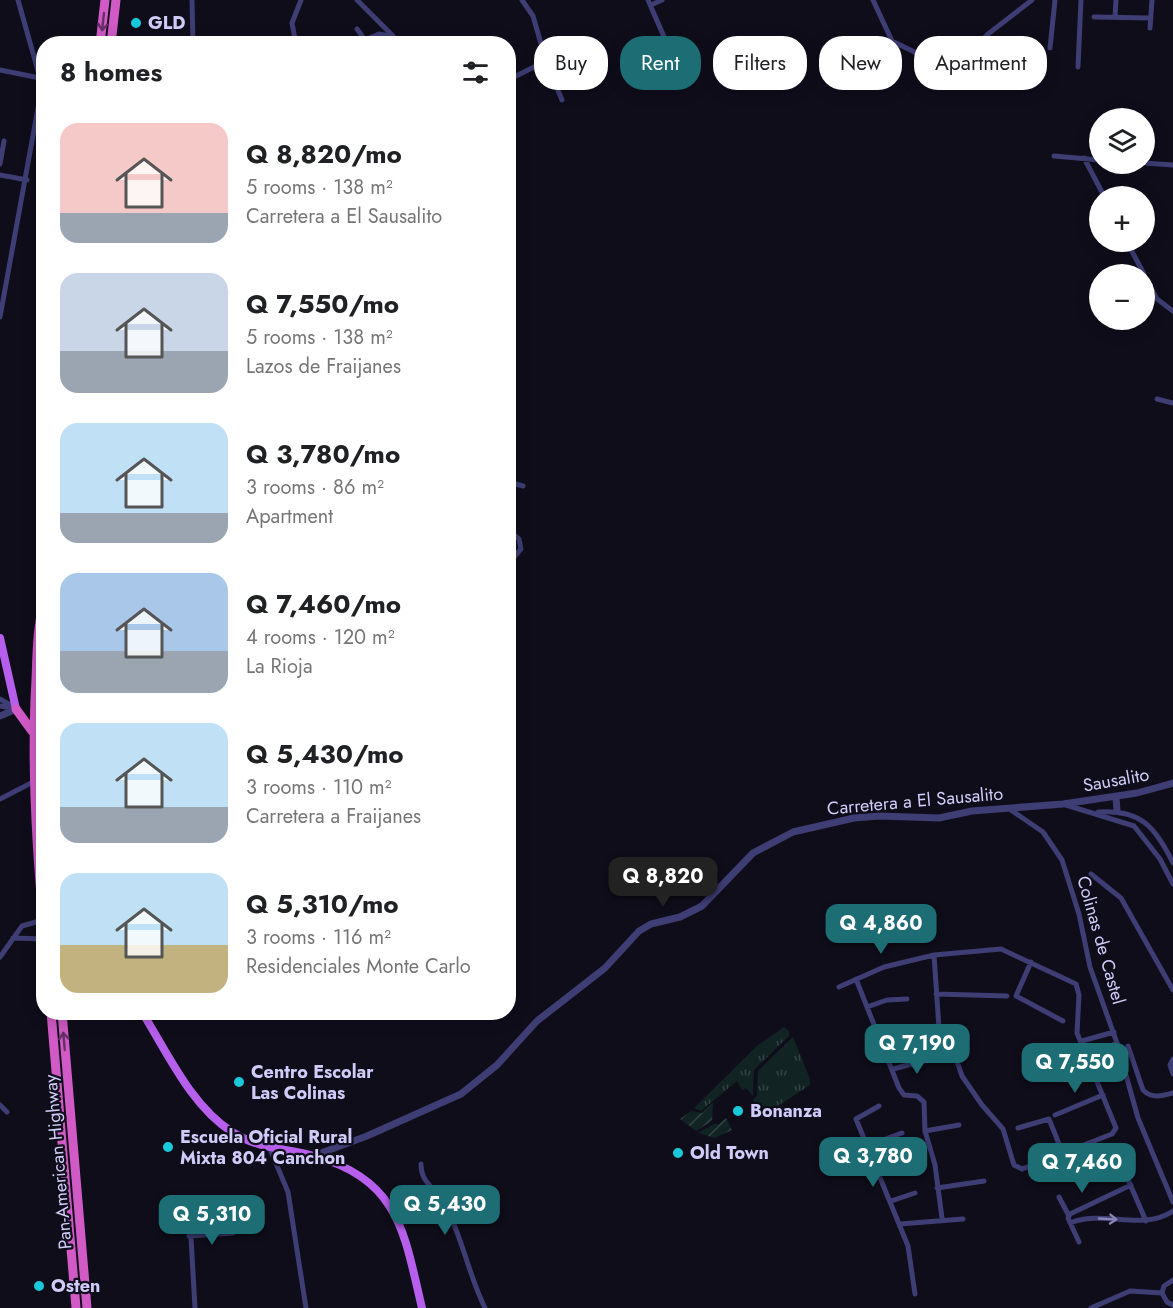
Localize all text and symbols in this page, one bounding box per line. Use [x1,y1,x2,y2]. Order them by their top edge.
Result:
place label: GLD [148,10,185,36]
one-way arrow [97,11,108,31]
marker: GLD [129,16,143,30]
chip: Buy [534,36,608,90]
chip: Rent [620,36,701,90]
chip: Filters [713,36,807,90]
chip: New [819,36,902,90]
chip: Apartment [914,36,1047,90]
text: 8 homes [60,53,162,91]
icon: filters [459,56,492,89]
map controls [1089,108,1155,330]
button: layers [1089,108,1155,174]
text: Q 8,820/mo [246,135,402,173]
icon: home [108,147,180,219]
text: 5 rooms · 138 m² [246,173,393,202]
button: + [1089,186,1155,252]
text: Carretera a El Sausalito [246,202,442,231]
button: − [1089,264,1155,330]
text: Q 7,550/mo [246,285,399,323]
icon: home [108,297,180,369]
text: 5 rooms · 138 m² [246,323,393,352]
text: Lazos de Fraijanes [246,352,401,381]
text: Q 3,780/mo [246,435,400,473]
icon: home [108,447,180,519]
text: 3 rooms · 86 m² [246,473,384,502]
text: Apartment [246,502,333,531]
text: Q 7,460/mo [246,585,401,623]
icon: home [108,597,180,669]
text: 4 rooms · 120 m² [246,623,395,652]
text: La Rioja [246,652,313,681]
text: Q 5,430/mo [246,735,404,773]
icon: home [108,747,180,819]
street label: Sausalito [1081,761,1151,799]
text: 3 rooms · 110 m² [246,773,392,802]
street label: Carretera a El Sausalito [826,780,1004,822]
text: Carretera a Fraijanes [246,802,421,831]
pin: Q 8,820 [608,857,718,908]
text: Q 8,820 [623,862,703,891]
street label: Colinas de Castel [1070,873,1132,1007]
text: Q 5,310/mo [246,885,399,923]
icon: home [108,897,180,969]
pin: Q 4,860 [826,904,936,955]
text: Q 4,860 [840,909,922,938]
text: 3 rooms · 116 m² [246,923,391,952]
text: Residenciales Monte Carlo [246,952,471,981]
pin: Q 7,190 [862,1024,972,1075]
text: Q 7,190 [879,1029,955,1058]
one-way arrow [58,1031,69,1051]
pin: Q 7,550 [1020,1043,1130,1094]
text: Q 7,550 [1036,1048,1114,1077]
place label: Centro Escolar Las Colinas [251,1059,374,1106]
street label: Pan-American Highway [37,1073,79,1250]
marker: Centro Escolar Las Colinas [232,1075,246,1089]
place label: Bonanza [750,1098,822,1124]
marker: Bonanza [731,1104,745,1118]
place label: Escuela Oficial Rural Mixta 804 Canchon [180,1124,352,1171]
pin: Q 3,780 [818,1137,928,1188]
marker: Escuela Oficial Rural Mixta 804 Canchon [161,1140,175,1154]
place label: Old Town [690,1140,769,1166]
text: Q 3,780 [833,1142,913,1171]
pin: Q 7,460 [1027,1143,1137,1194]
marker: Old Town [671,1146,685,1160]
text: Q 7,460 [1042,1148,1122,1177]
pin: Q 5,430 [390,1185,500,1236]
text: Q 5,430 [404,1190,486,1219]
pin: Q 5,310 [157,1195,267,1246]
text: Q 5,310 [173,1200,251,1229]
one-way arrow [1097,1214,1117,1225]
place label: Osten [51,1273,100,1299]
marker: Osten [32,1279,46,1293]

